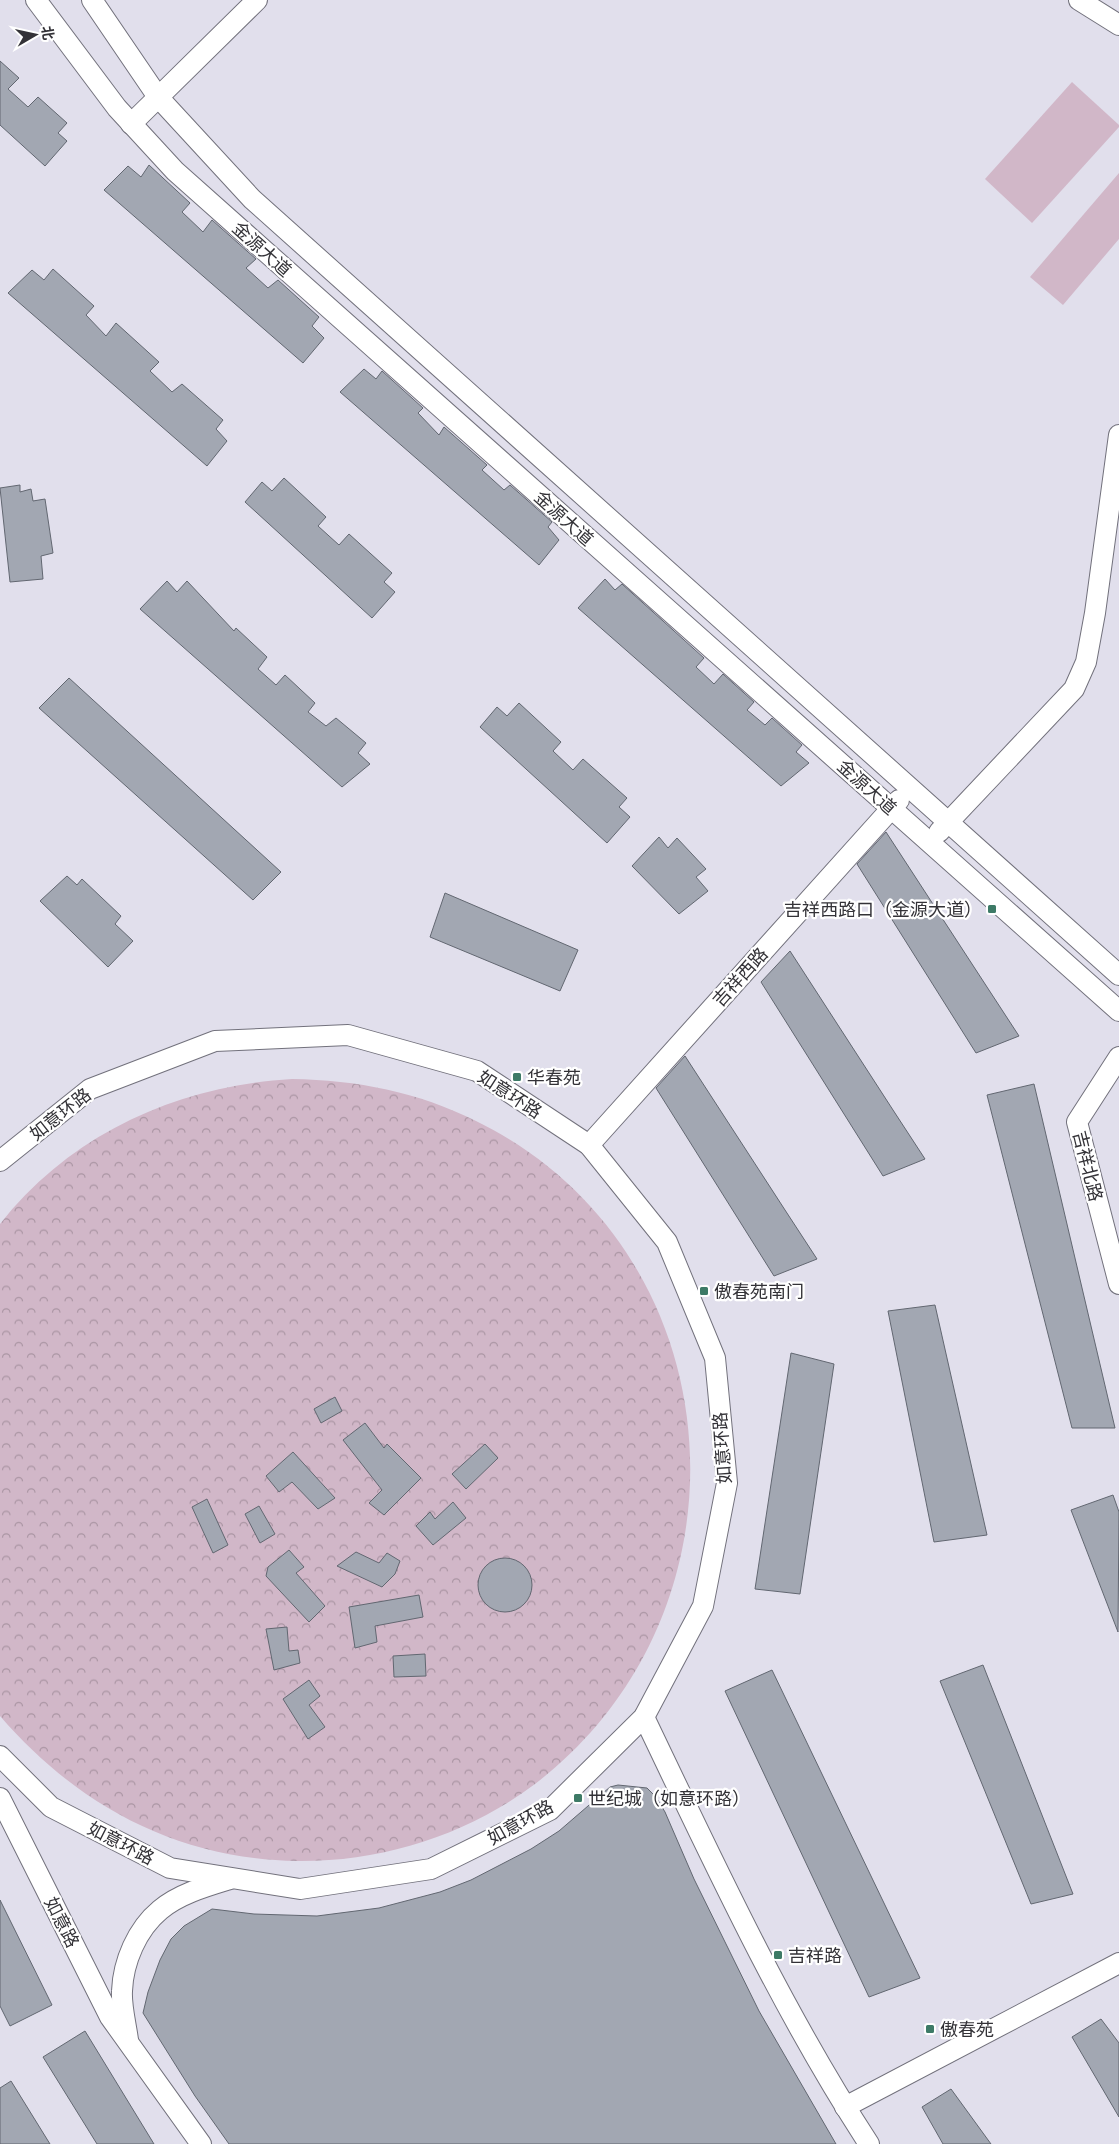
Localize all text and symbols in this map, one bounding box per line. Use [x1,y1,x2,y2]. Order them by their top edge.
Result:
north arrow [10,10,60,60]
text: 北 [38,25,58,41]
street label: 金源大道 [228,216,296,282]
street label: 金源大道 [530,485,598,551]
street label: 金源大道 [833,754,901,820]
place label: 吉祥西路口（金源大道） [784,898,982,921]
marker: 吉祥西路口（金源大道） [986,903,998,915]
street label: 吉祥西路 [707,943,773,1011]
street label: 如意环路 [474,1065,546,1123]
place label: 华春苑 [527,1066,581,1089]
marker: 华春苑 [511,1071,523,1083]
street label: 如意环路 [25,1083,95,1145]
street label: 吉祥北路 [1068,1128,1108,1204]
place label: 傲春苑南门 [714,1280,804,1303]
marker: 傲春苑南门 [698,1285,710,1297]
street label: 如意环路 [708,1411,736,1485]
place label: 世纪城（如意环路） [588,1787,750,1810]
marker: 世纪城（如意环路） [572,1792,584,1804]
street label: 如意环路 [483,1794,557,1850]
street label: 如意环路 [84,1816,158,1870]
street label: 如意路 [39,1893,85,1951]
place label: 吉祥路 [788,1944,842,1967]
marker: 吉祥路 [772,1949,784,1961]
place label: 傲春苑 [940,2018,994,2041]
marker: 傲春苑 [924,2023,936,2035]

